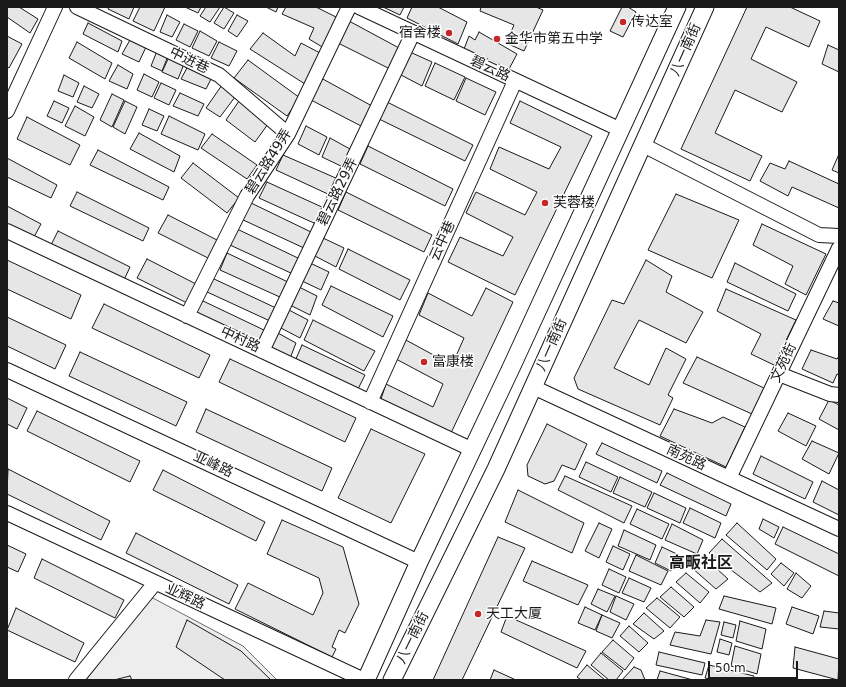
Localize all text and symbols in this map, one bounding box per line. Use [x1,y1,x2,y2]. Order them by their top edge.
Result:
place label: 传达室 [631,14,673,30]
marker: 传达室 [618,17,628,27]
street label: 八一南街 [667,21,705,79]
place label: 宿舍楼 [399,25,441,41]
marker: 宿舍楼 [444,28,454,38]
place label: 金华市第五中学 [505,31,603,47]
marker: 金华市第五中学 [492,34,502,44]
street label: 中进巷 [166,44,212,78]
street label: 碧云路 [467,53,513,85]
street label: 碧云路49弄 [242,126,296,198]
street label: 碧云路29弄 [314,155,362,229]
place label: 芙蓉楼 [553,195,595,211]
marker: 芙蓉楼 [540,198,550,208]
street label: 云中巷 [427,218,459,264]
street label: 八一南街 [533,316,571,374]
street label: 中村路 [217,324,263,356]
street label: 文苑街 [768,340,800,386]
place label: 富康楼 [432,354,474,370]
marker: 富康楼 [419,357,429,367]
street label: 南苑路 [663,442,709,474]
street label: 亚峰路 [190,449,236,481]
district label: 高畈社区 [669,554,733,574]
street label: 业辉路 [162,581,208,613]
place label: 天工大厦 [486,606,542,622]
street label: 八一南街 [393,609,433,667]
marker: 天工大厦 [473,609,483,619]
scale bar [710,653,800,679]
text: 50 m [715,661,746,675]

